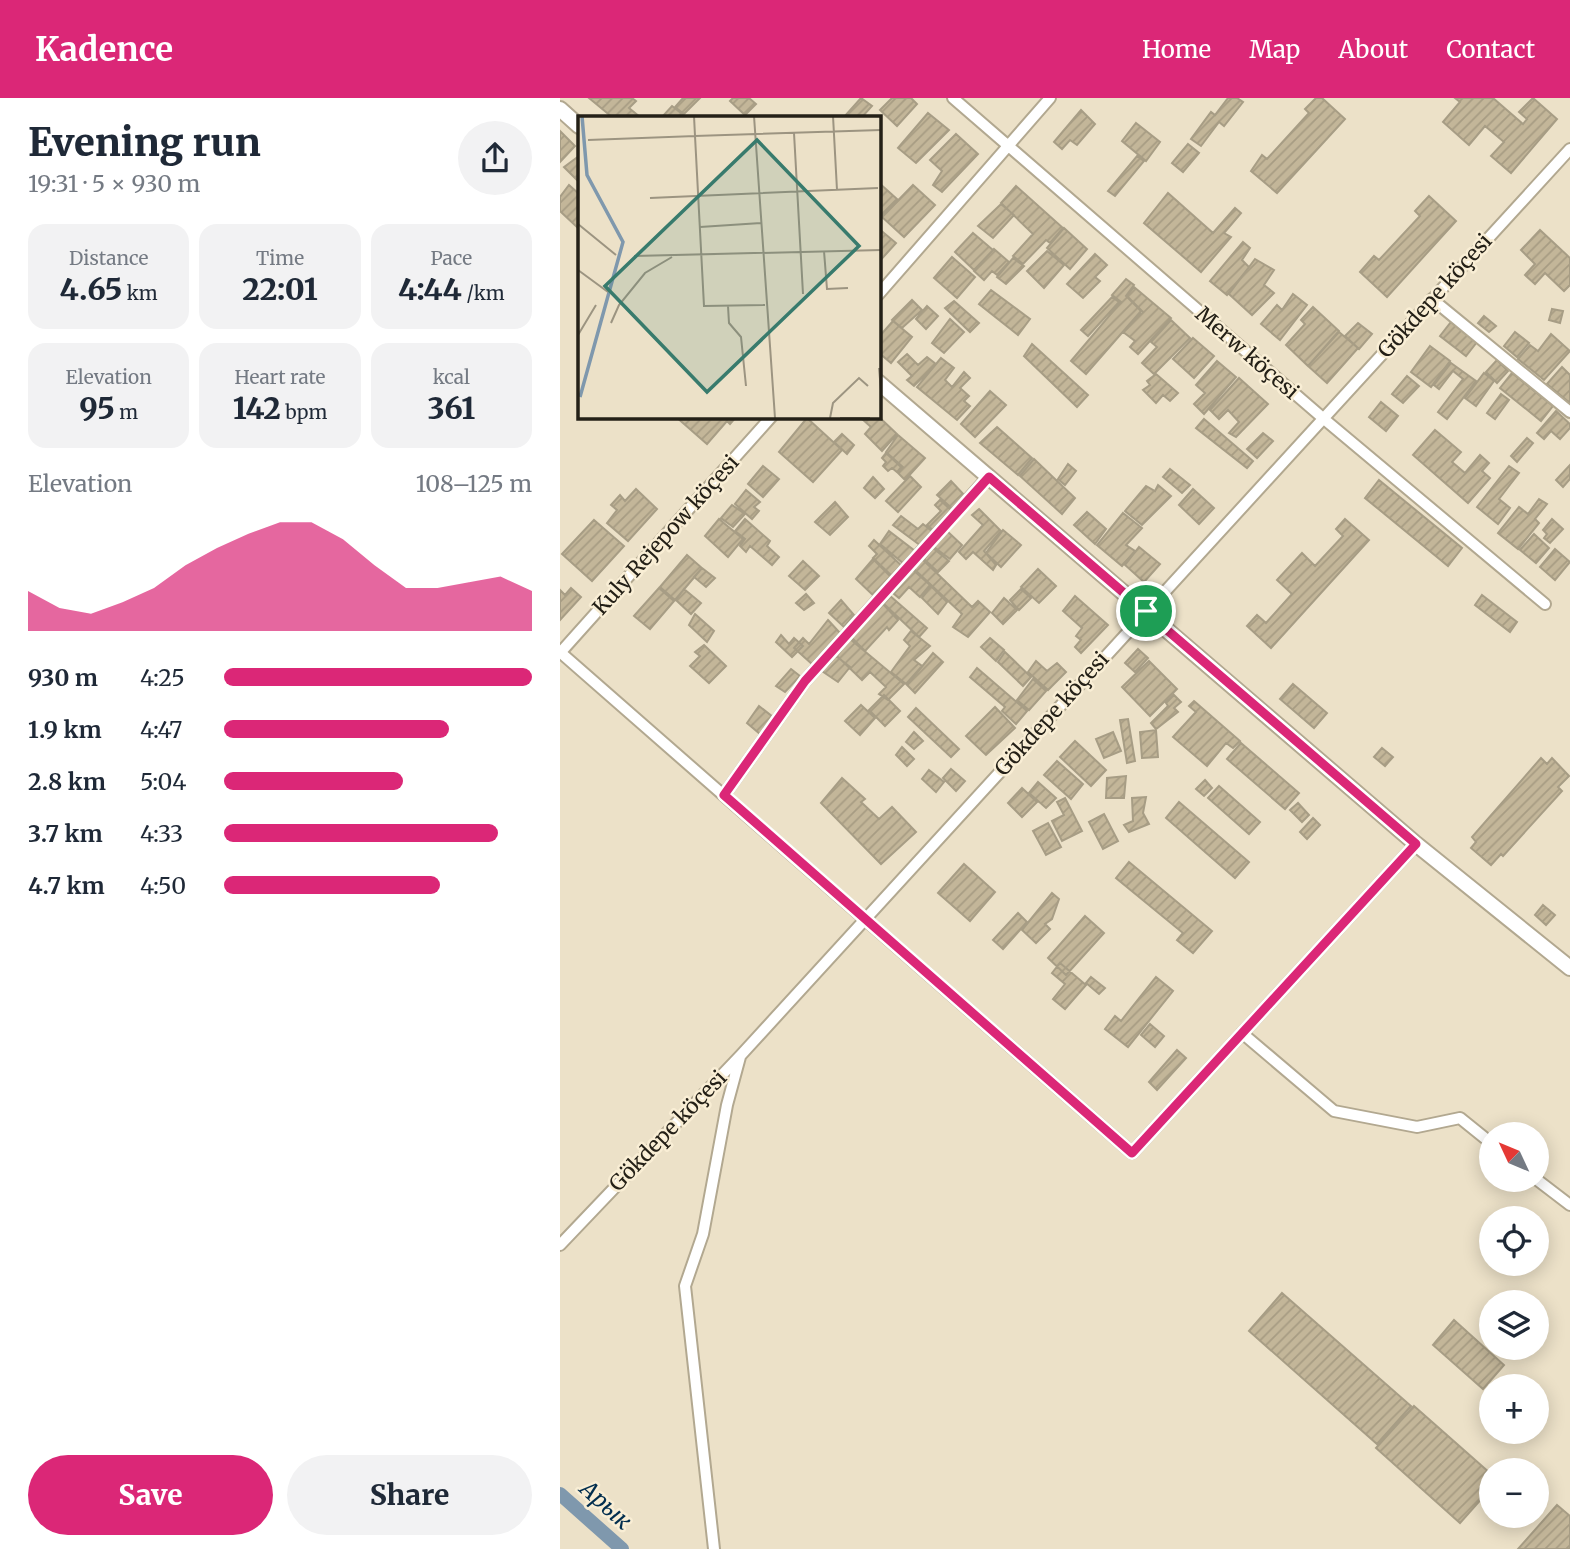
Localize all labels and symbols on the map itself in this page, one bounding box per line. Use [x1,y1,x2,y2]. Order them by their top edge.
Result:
inset map [578,116,880,418]
street label: Gökdepe köçesi [1372,228,1498,363]
street label: Merw köçesi [1190,300,1305,405]
street label: Kuly Rejepow köçesi [587,449,745,620]
pin [1116,581,1176,641]
street label: Gökdepe köçesi [989,646,1115,781]
street label: Gökdepe köçesi [603,1064,732,1197]
north arrow [1479,1122,1549,1192]
water label: Арык [573,1473,638,1535]

